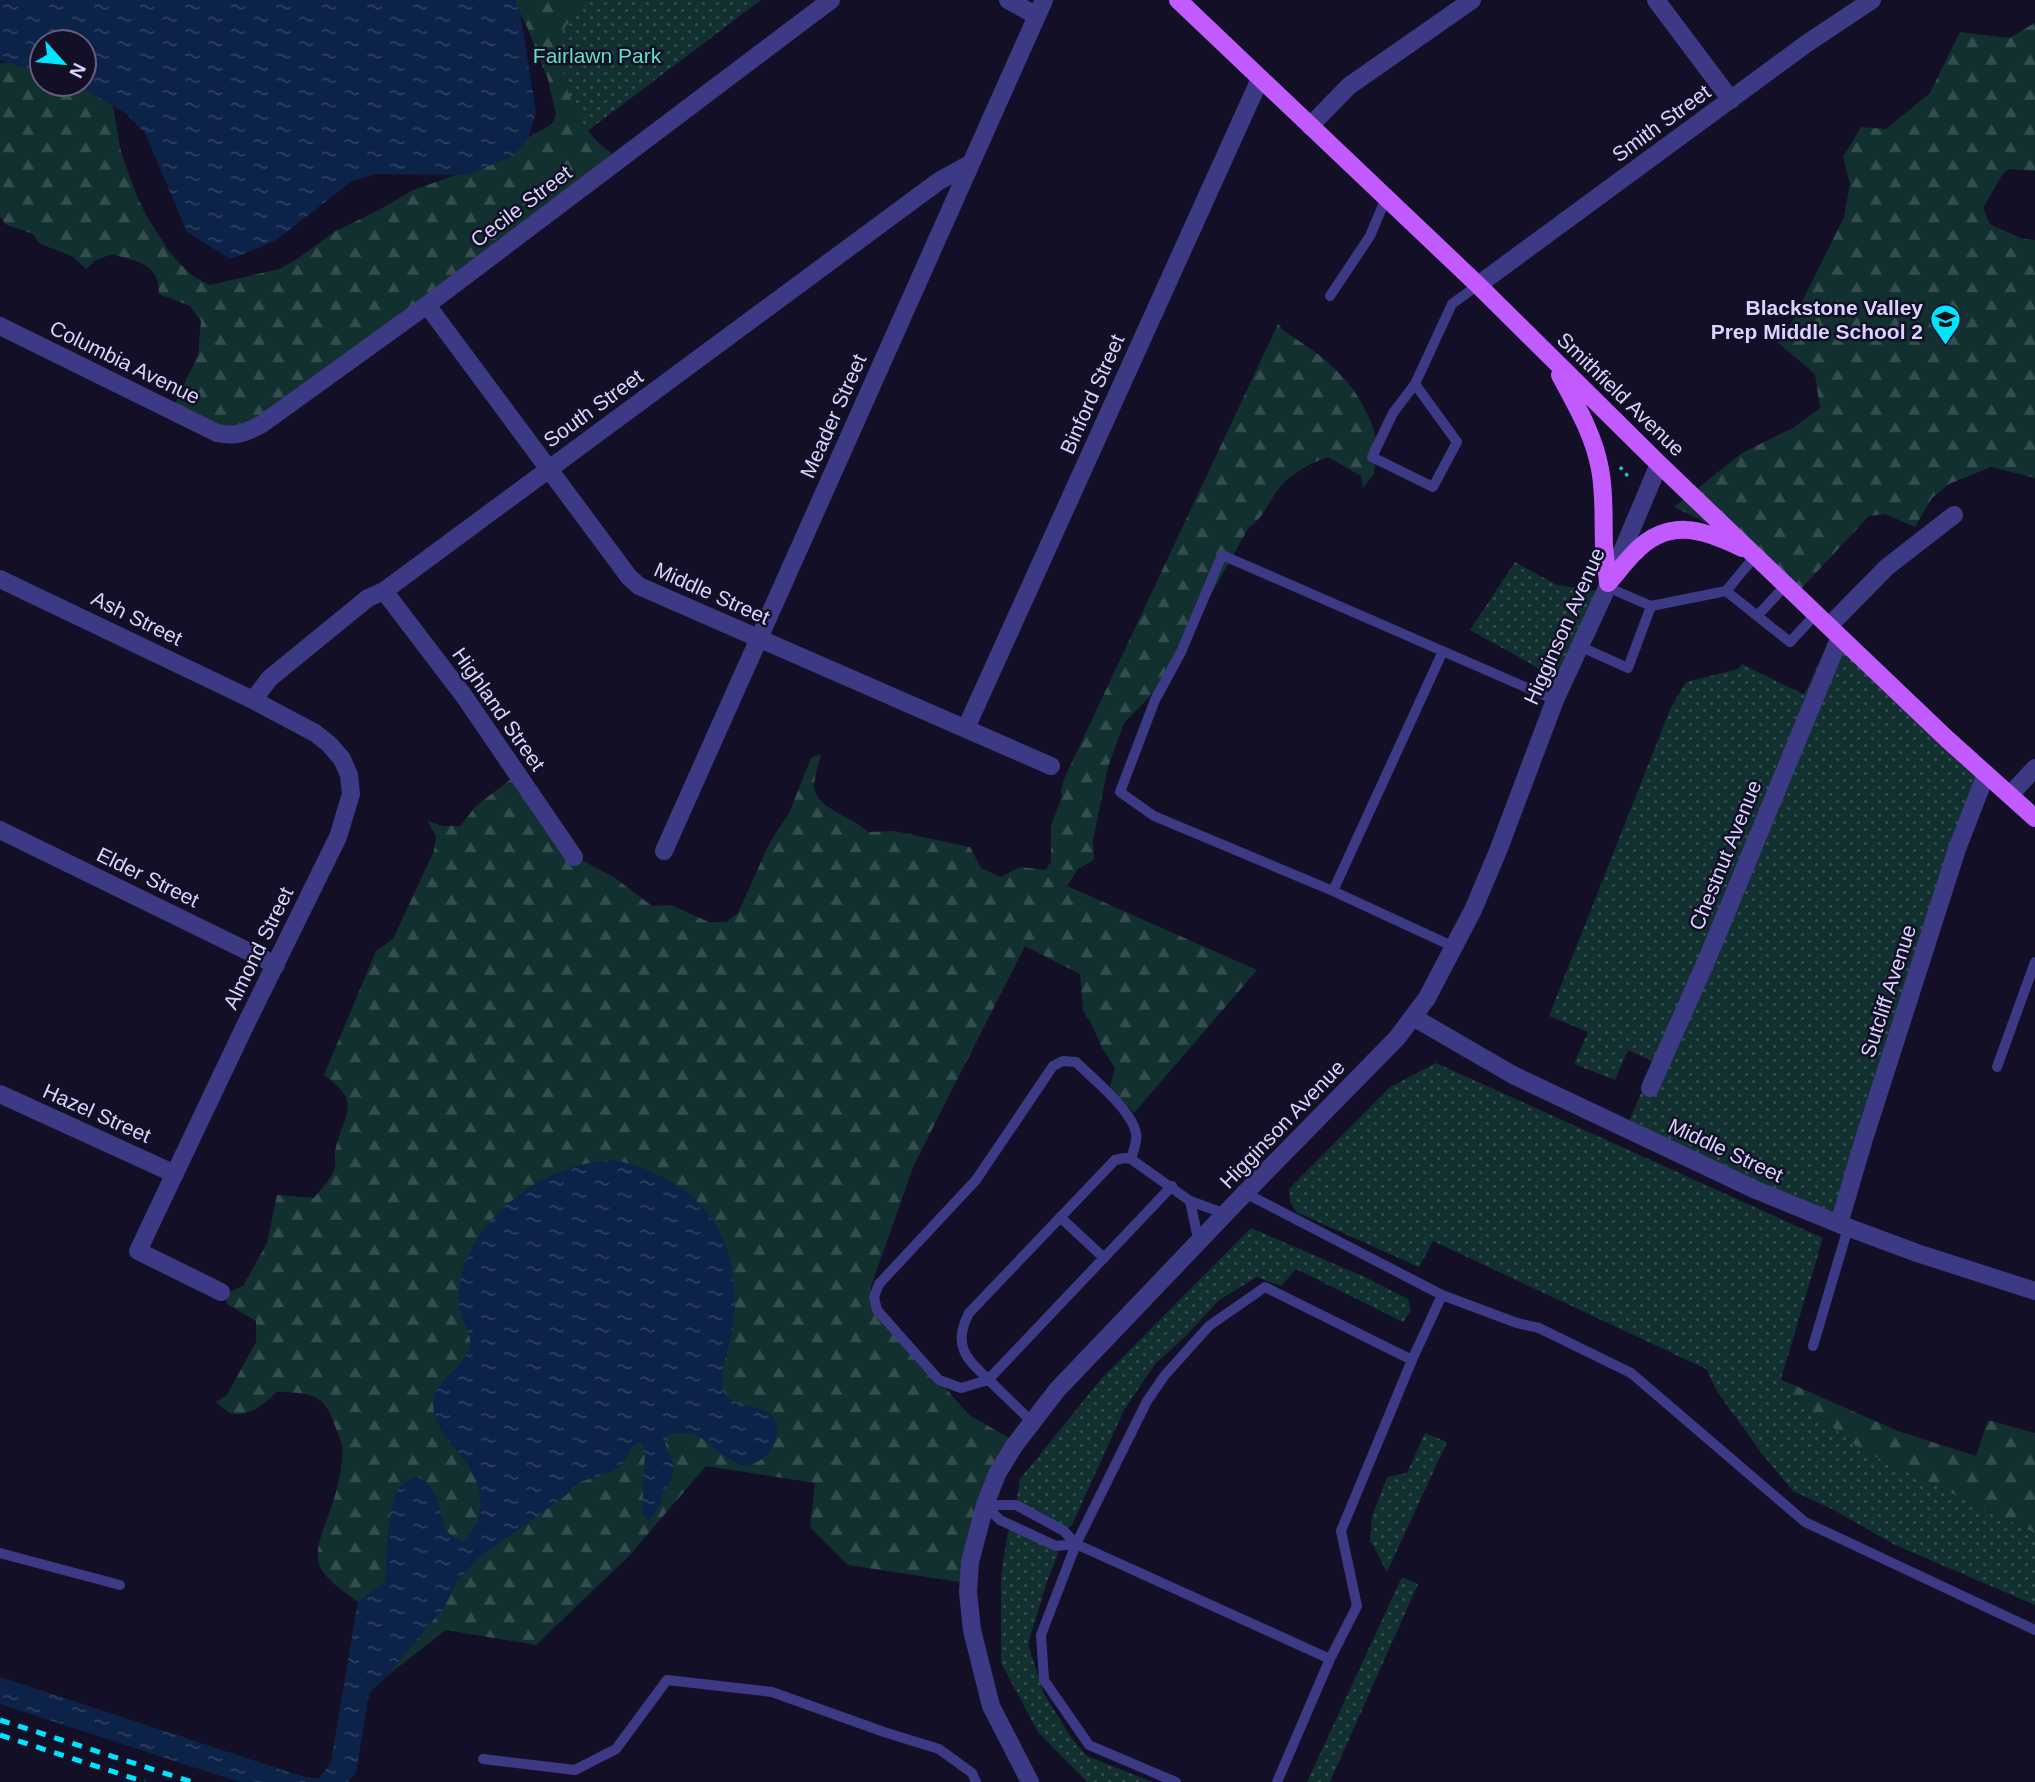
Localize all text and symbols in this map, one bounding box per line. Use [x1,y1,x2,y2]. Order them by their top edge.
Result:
north arrow [28,28,98,98]
park label: Fairlawn Park [533,44,662,67]
text: N [65,60,90,81]
street label: Smith Street [1608,80,1715,166]
street label: Cecile Street [466,161,576,251]
place label: Blackstone Valley Prep Middle School 2 [1711,296,1923,343]
school or university icon: Blackstone Valley Prep Middle School 2 [1929,302,1963,346]
street label: Columbia Avenue [46,316,204,408]
street label: Smithfield Avenue [1553,327,1689,461]
street label: Binford Street [1055,331,1129,457]
street label: Meader Street [795,350,871,481]
street label: South Street [539,364,647,452]
street label: Higginson Avenue [1519,544,1609,708]
street label: Middle Street [651,557,773,629]
street label: Ash Street [88,586,186,650]
street label: Highland Street [448,643,550,775]
street label: Chestnut Avenue [1684,777,1766,933]
street label: Elder Street [93,842,203,912]
street label: Almond Street [218,883,298,1013]
street label: Sutcliff Avenue [1856,922,1920,1060]
street label: Higginson Avenue [1215,1055,1349,1193]
street label: Hazel Street [40,1079,155,1147]
street label: Middle Street [1665,1113,1787,1187]

